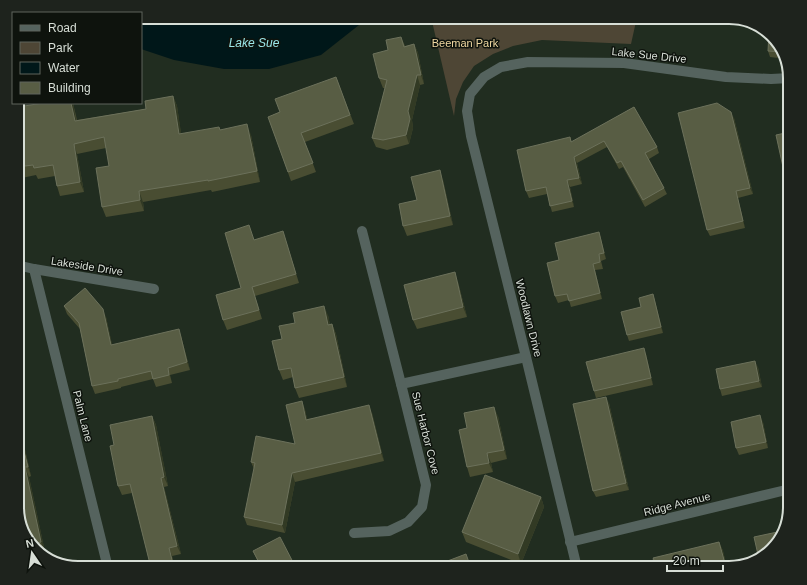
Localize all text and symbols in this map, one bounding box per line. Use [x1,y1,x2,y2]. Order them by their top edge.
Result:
legend [12,12,142,104]
text: Road [48,21,77,35]
water label: Lake Sue [229,36,280,50]
park label: Beeman Park [432,37,499,49]
text: Park [48,41,74,55]
street label: Lake Sue Drive [611,45,687,65]
text: Water [48,61,80,75]
text: Building [48,81,91,95]
street label: Lakeside Drive [50,254,124,278]
street label: Woodlawn Drive [514,278,544,358]
street label: Palm Lane [71,389,95,443]
street label: Sue Harbor Cove [410,390,442,476]
street label: Ridge Avenue [642,490,712,518]
north arrow [12,533,52,573]
text: N [25,537,35,550]
scale bar [667,547,723,573]
text: 20 m [673,554,700,568]

